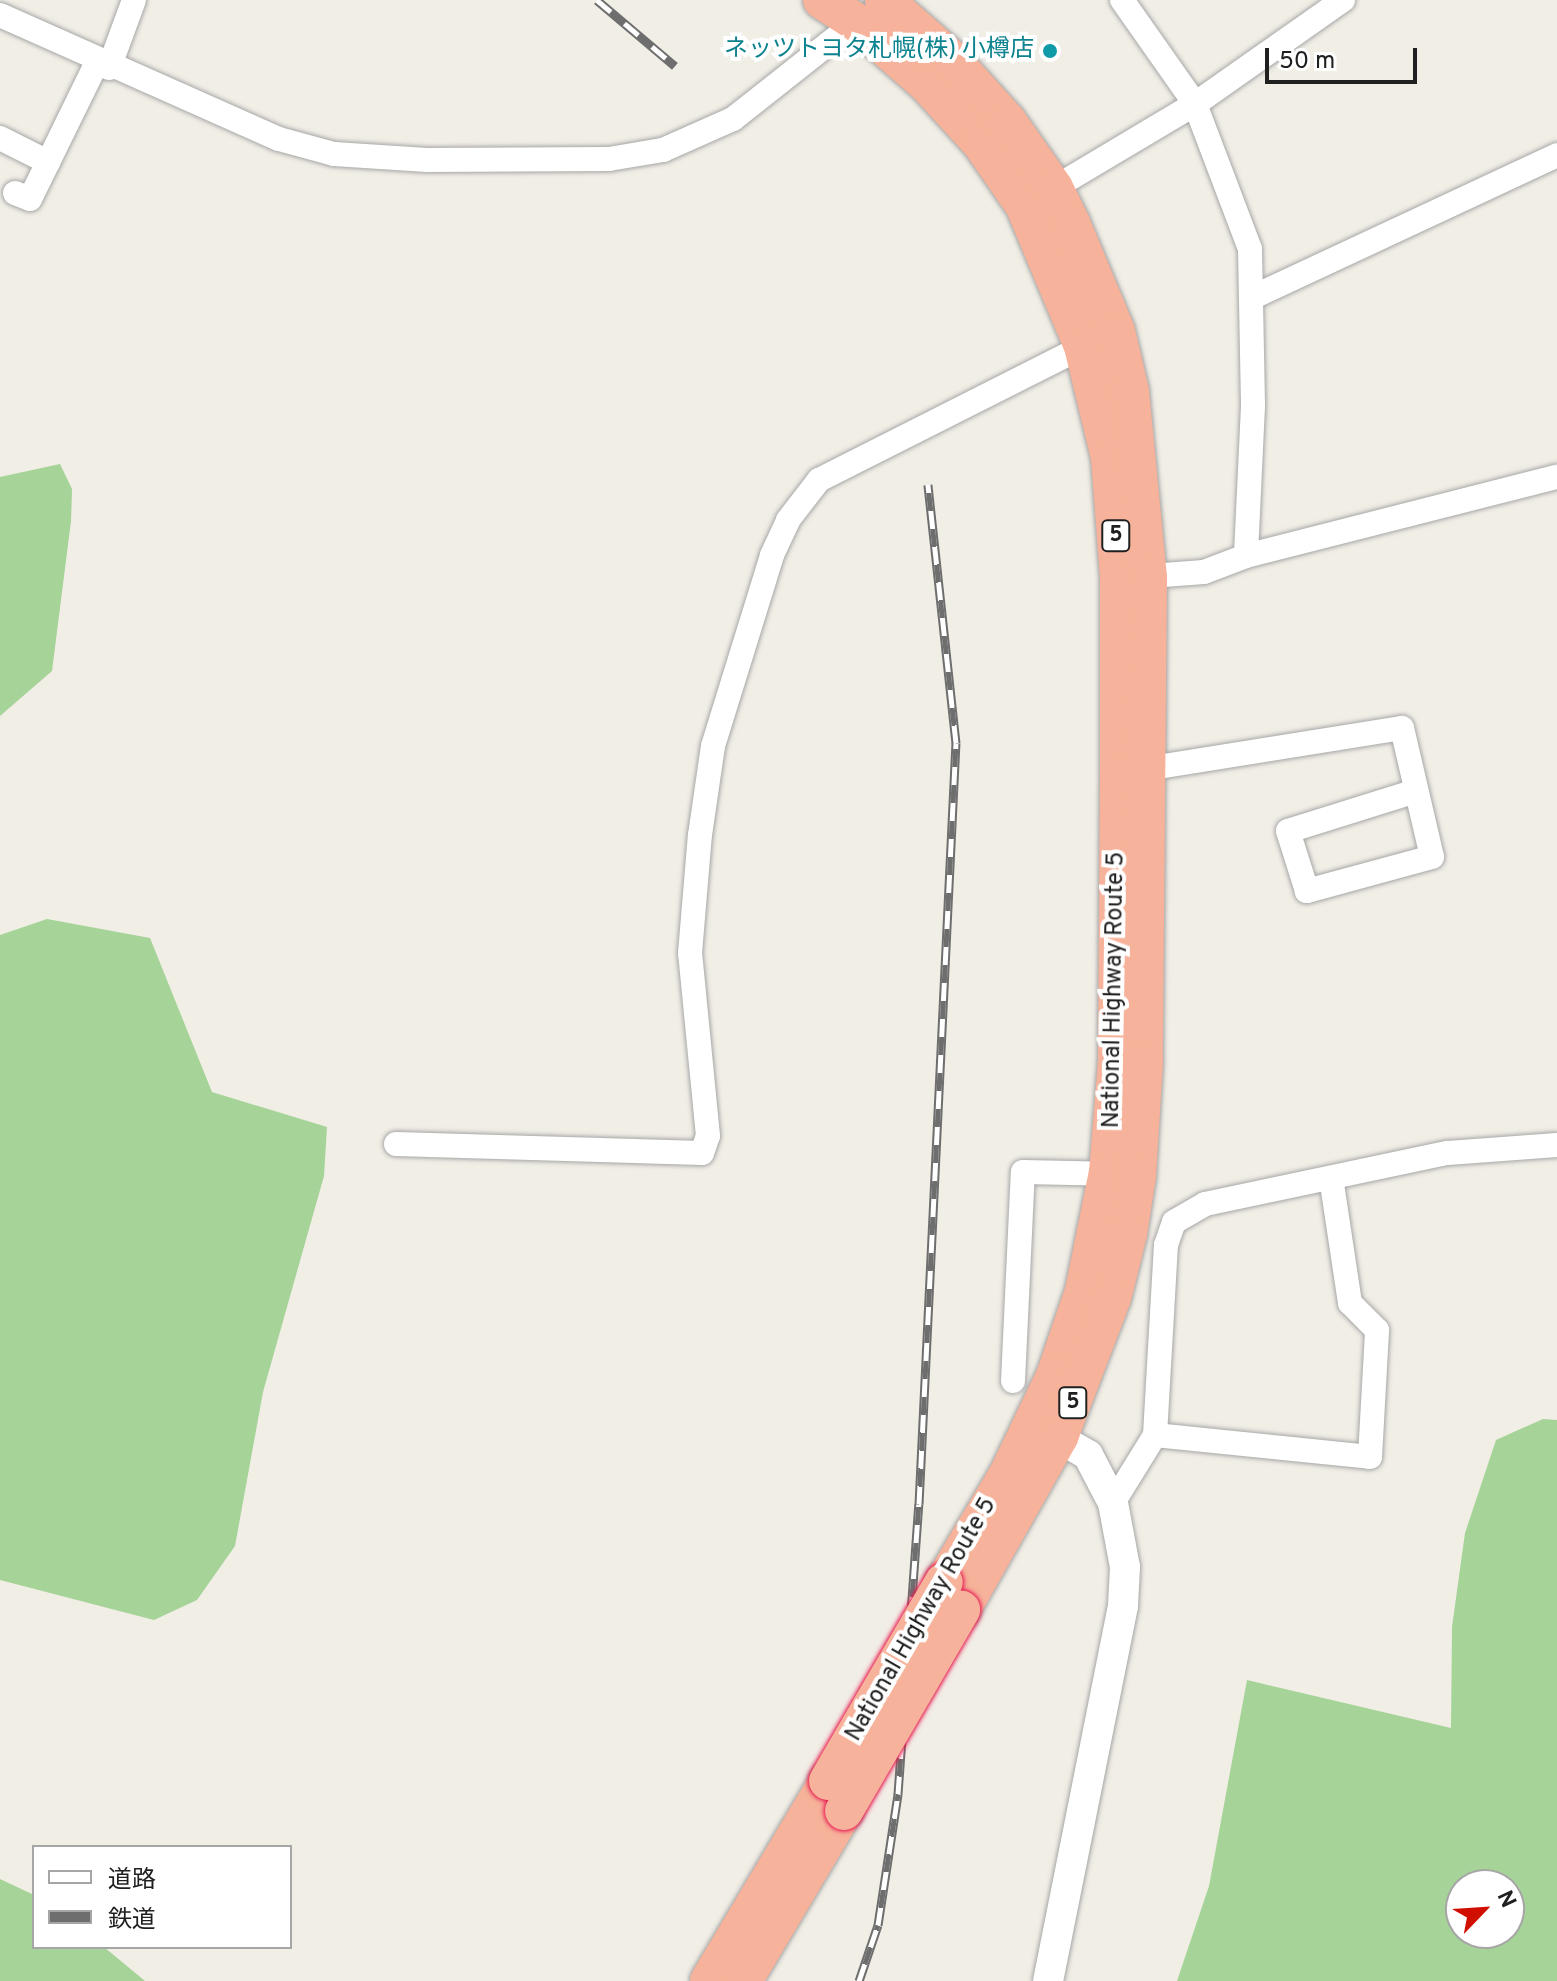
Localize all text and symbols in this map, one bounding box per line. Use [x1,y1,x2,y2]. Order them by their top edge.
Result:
scale bar [1269,32,1421,82]
place label: ネッツトヨタ札幌(株) 小樽店 [724,37,1034,65]
marker: ネッツトヨタ札幌(株) 小樽店 [1041,42,1059,60]
text: 50 m [1279,47,1335,77]
road number: 5 [1100,518,1132,554]
street label: National Highway Route 5 [1098,851,1132,1129]
road number: 5 [1057,1385,1089,1421]
street label: National Highway Route 5 [840,1493,1004,1747]
legend [32,1845,292,1949]
text: 道路 [108,1866,156,1896]
north arrow [1445,1869,1525,1949]
text: N [1490,1887,1521,1912]
text: 鉄道 [108,1906,156,1936]

